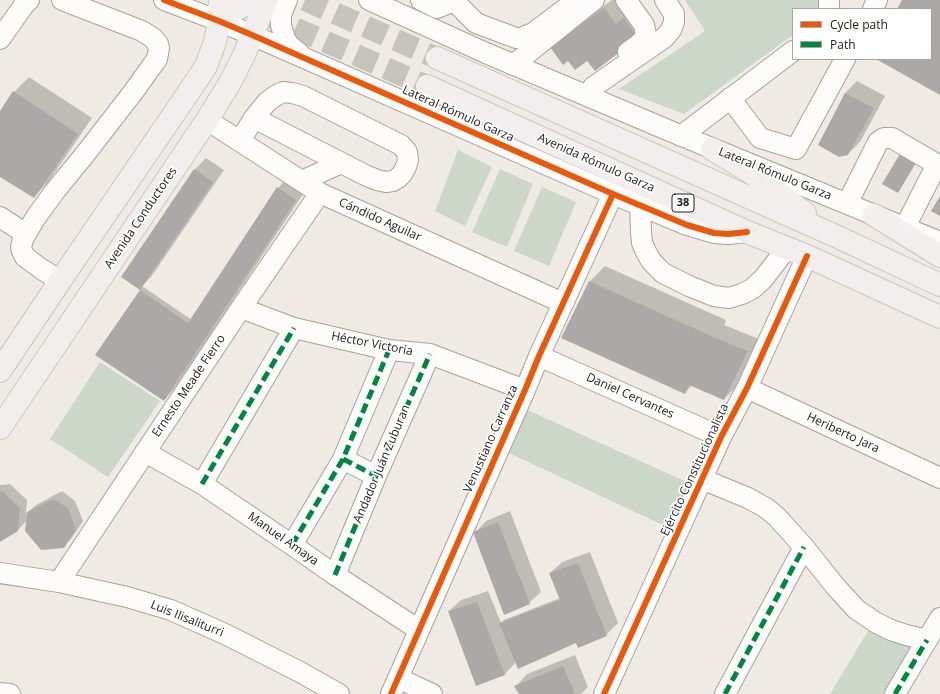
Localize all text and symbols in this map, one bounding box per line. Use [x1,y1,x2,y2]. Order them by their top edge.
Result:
legend [792,8,932,60]
text: Cycle path [830,16,888,33]
text: Path [830,36,856,53]
street label: Lateral Rómulo Garza [400,83,516,145]
street label: Avenida Rómulo Garza [535,131,657,195]
street label: Lateral Rómulo Garza [716,145,834,203]
street label: Avenida Conductores [102,165,180,271]
road number: 38 [672,194,694,212]
street label: Cándido Aguilar [337,195,423,245]
street label: Héctor Victoria [330,329,414,359]
street label: Ernesto Meade Fierro [149,332,229,440]
street label: Daniel Cervantes [584,370,676,422]
street label: Venustiano Carranza [461,383,521,495]
street label: Ejército Constitucionalista [658,402,732,538]
street label: Andador Juán Zuburan [351,403,413,525]
street label: Heriberto Jara [804,410,882,456]
street label: Manuel Amaya [245,509,321,569]
street label: Luis Ilisaliturri [148,598,226,640]

